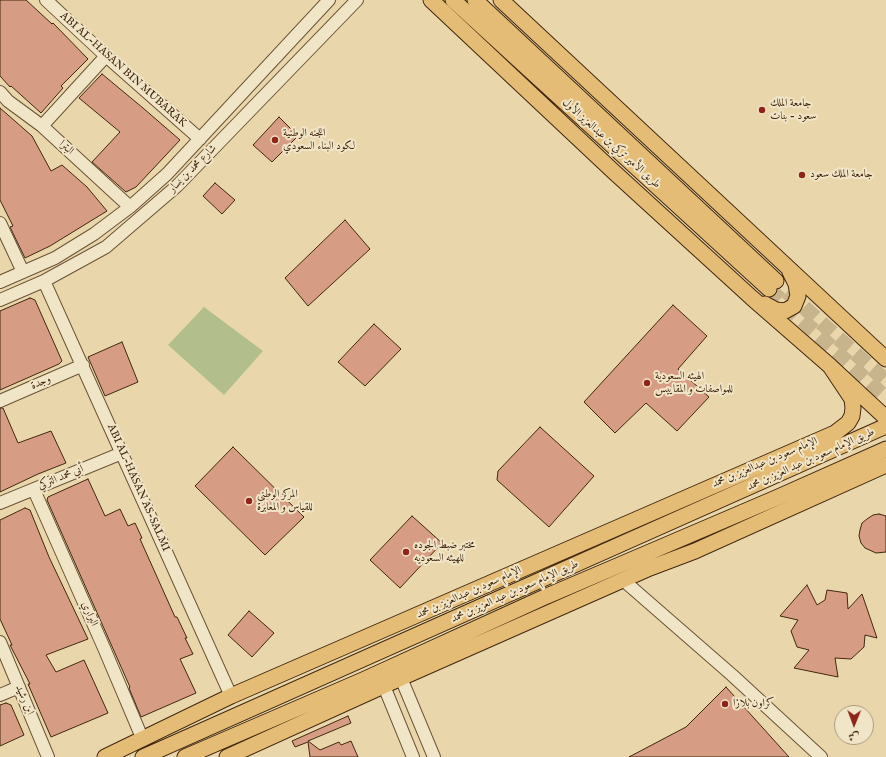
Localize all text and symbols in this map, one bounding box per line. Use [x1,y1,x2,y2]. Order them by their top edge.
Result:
street label: ABI AL-HASAN BIN MUBARAK [57,10,189,130]
street label: طريق الأمير تركي بن عبدالعزيز الأول [559,96,663,192]
place label: جامعة الملك سعود - بنات [770,97,816,123]
marker: جامعة الملك سعود - بنات [757,105,767,115]
place label: اللجنه الوطنية لكود البناء السعودي [283,127,355,153]
marker: اللجنه الوطنية لكود البناء السعودي [270,135,280,145]
street label: البترا [56,138,76,158]
street label: شارع محمد بن يسار [166,142,220,196]
place label: جامعة الملك سعود [810,168,873,182]
marker: جامعة الملك سعود [797,170,807,180]
place label: الهيئه السعودية للمواصفات و المقاييس [655,370,733,396]
street label: وجدة [29,373,53,393]
marker: الهيئه السعودية للمواصفات و المقاييس [642,378,652,388]
street label: ABI AL-HASAN AS-SALMI [104,422,172,554]
street label: طريق الإمام سعود بن عبد العزيز بن محمد [745,426,877,494]
street label: الإمام سعود بن عبدالعزيز بن محمد [710,435,820,491]
street label: أبي محمد التركي [36,463,86,493]
place label: المركز الوطني للقياس و المعابرة [257,488,313,514]
marker: المركز الوطني للقياس و المعابرة [244,496,254,506]
place label: مختبر ضبط الجوده للهيئه السعوديه [414,539,475,565]
marker: مختبر ضبط الجوده للهيئه السعوديه [401,547,411,557]
street label: طريق الإمام سعود بن عبد العزيز بن محمد [449,558,581,626]
street label: الإمام سعود بن عبدالعزيز بن محمد [415,564,523,622]
street label: البراري [78,600,100,628]
street label: ابن رشيد [12,683,36,717]
place label: كراون بلازا [733,697,774,711]
marker: كراون بلازا [720,699,730,709]
north arrow [834,705,874,745]
text: ش [848,729,859,743]

